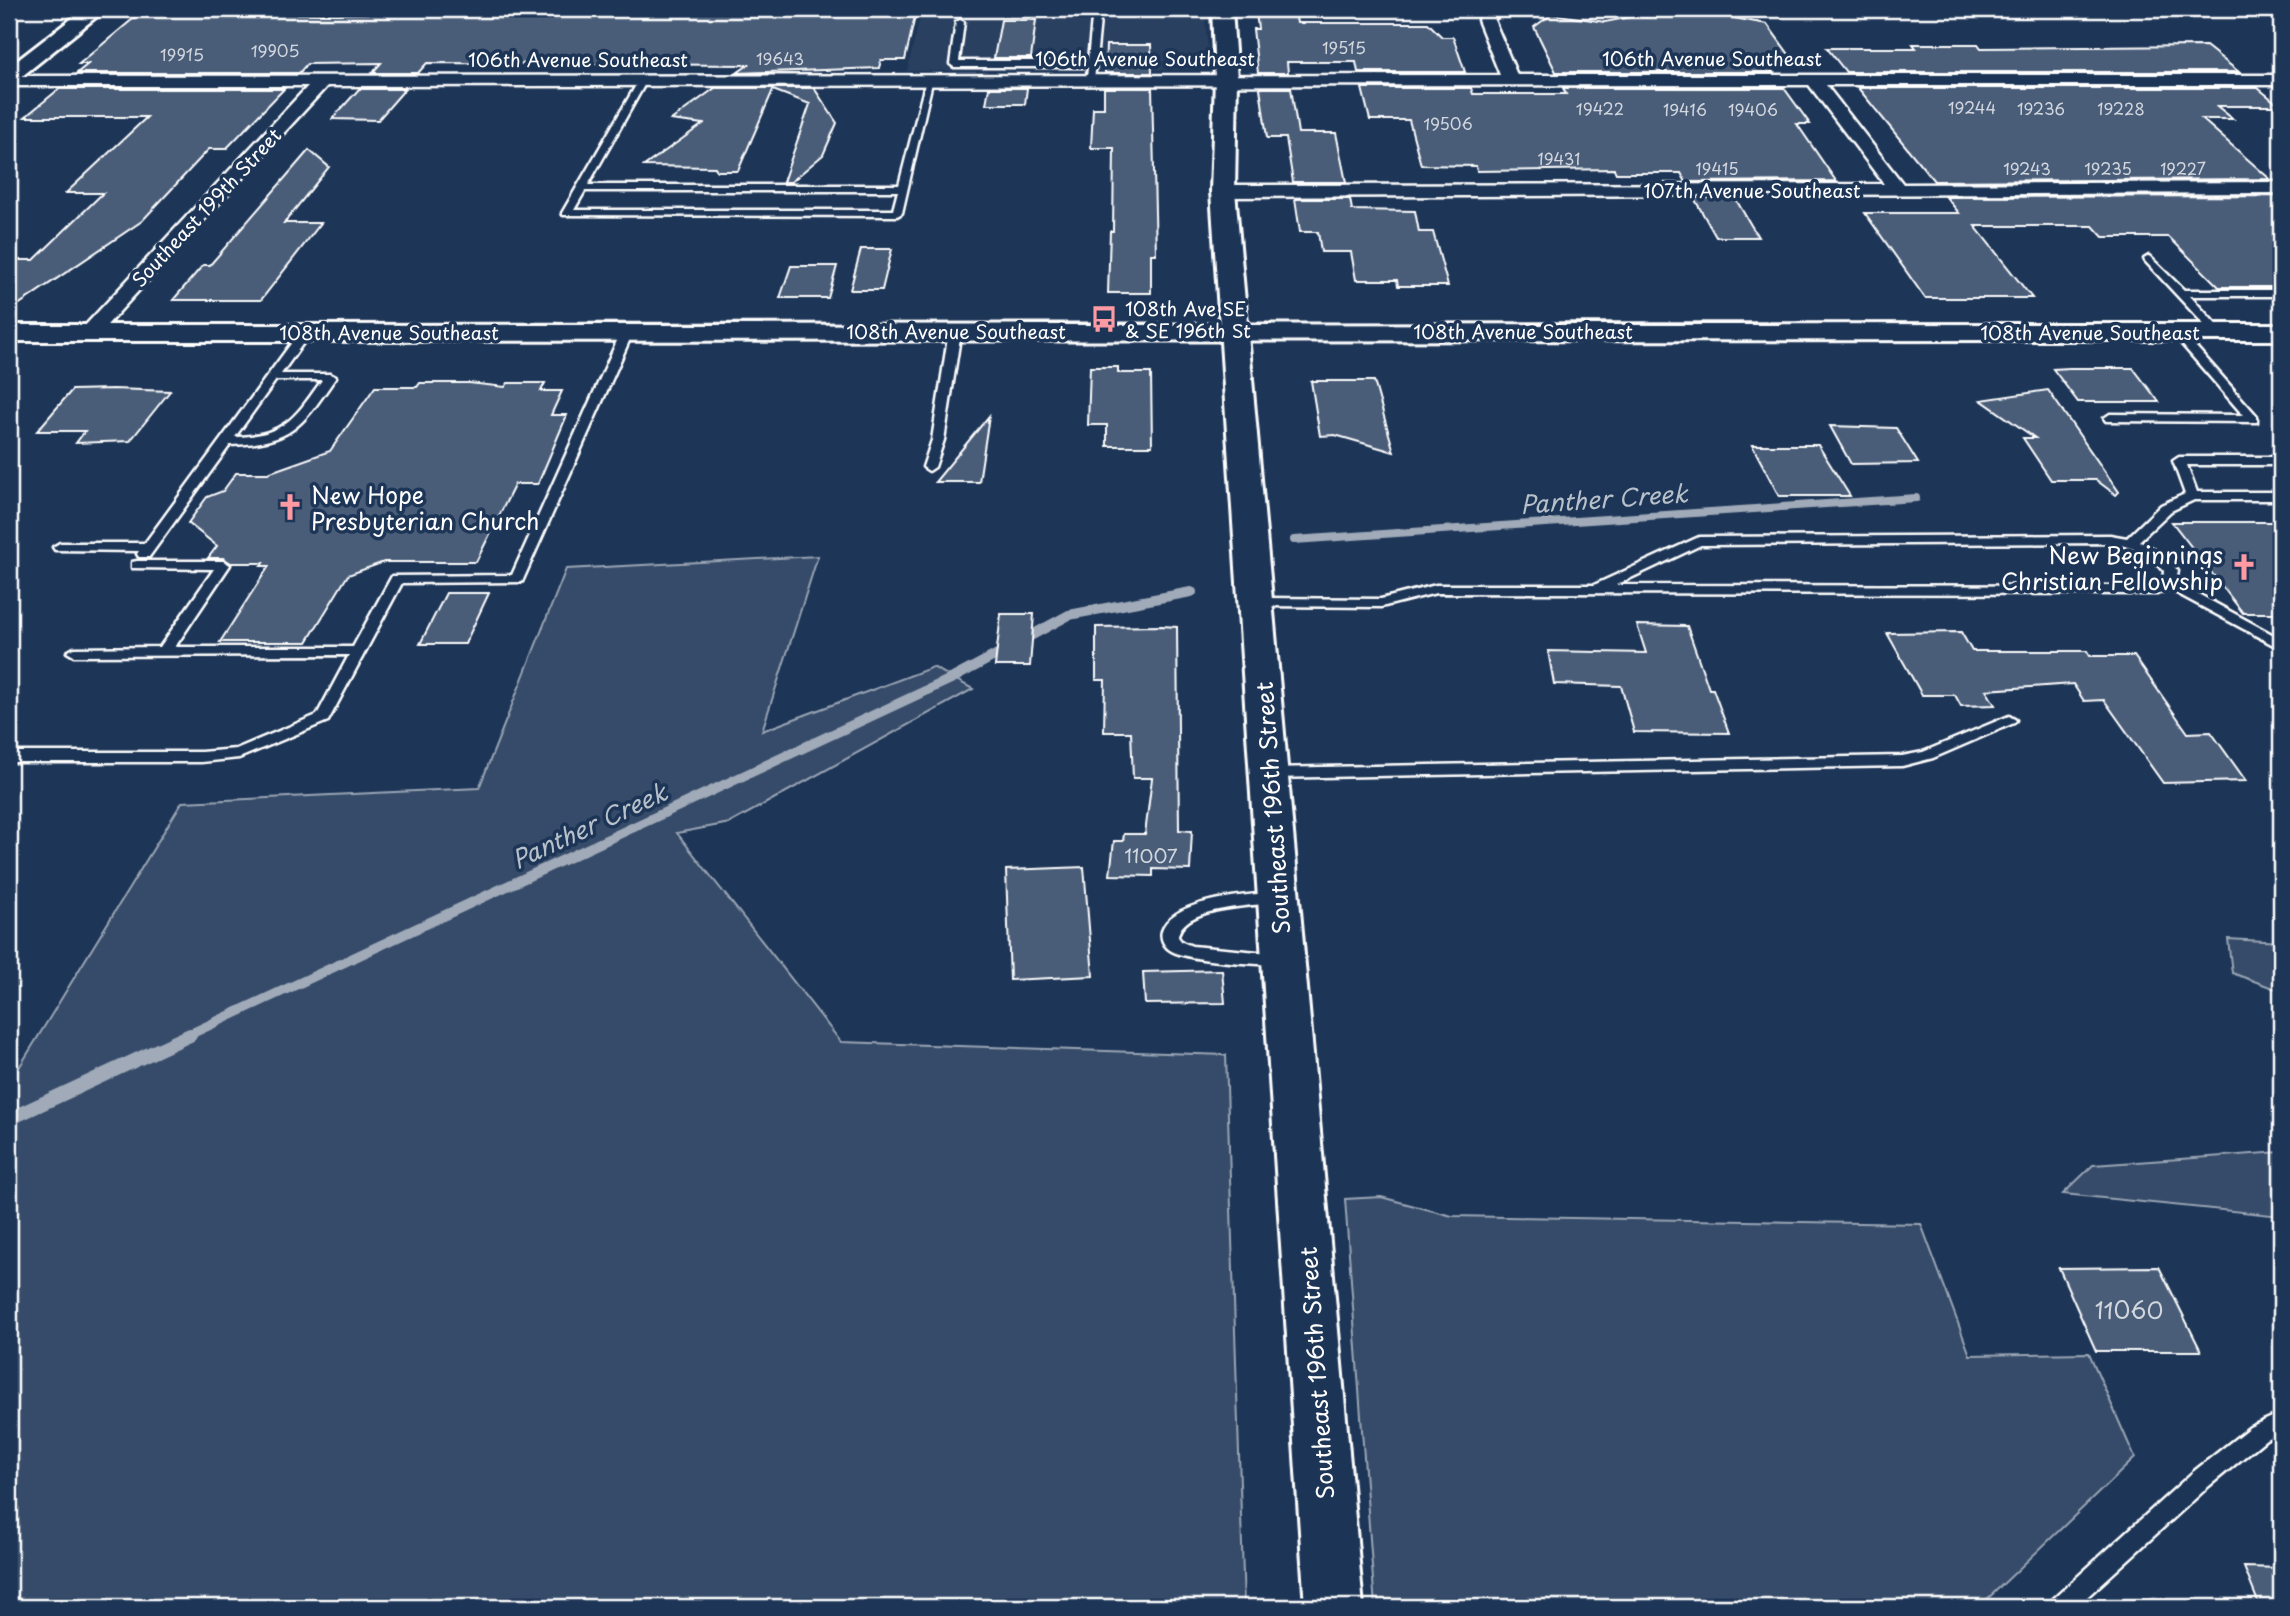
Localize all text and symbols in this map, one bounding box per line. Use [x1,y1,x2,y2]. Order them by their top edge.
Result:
house number: 19515 [1322,35,1366,59]
house number: 19905 [251,38,299,62]
house number: 19915 [160,42,204,66]
street label: 106th Avenue Southeast [1035,44,1255,72]
street label: 106th Avenue Southeast [1602,44,1822,72]
street label: 106th Avenue Southeast [468,45,688,73]
house number: 19643 [756,46,804,70]
house number: 19244 [1948,95,1996,119]
house number: 19422 [1576,96,1624,120]
house number: 19236 [2017,96,2065,120]
house number: 19228 [2097,96,2145,120]
house number: 19416 [1663,97,1707,121]
house number: 19406 [1728,97,1778,121]
house number: 19506 [1423,111,1473,135]
street label: Southeast 199th Street [125,121,287,293]
house number: 19431 [1538,146,1580,170]
house number: 19415 [1695,156,1739,180]
house number: 19243 [2003,156,2051,180]
house number: 19235 [2084,156,2132,180]
house number: 19227 [2160,156,2206,180]
street label: 107th Avenue Southeast [1643,176,1861,204]
place label: 108th Ave SE & SE 196th St [1125,294,1251,344]
bus stop icon: 108th Ave SE & SE 196th St [1089,304,1119,334]
street label: 108th Avenue Southeast [846,317,1066,345]
street label: 108th Avenue Southeast [1413,317,1633,345]
street label: 108th Avenue Southeast [279,318,499,346]
street label: 108th Avenue Southeast [1980,318,2200,346]
water label: Panther Creek [1519,474,1690,522]
place label: New Hope Presbyterian Church [311,477,539,538]
church icon: New Hope Presbyterian Church [275,492,305,522]
place label: New Beginnings Christian Fellowship [2001,537,2223,598]
church icon: New Beginnings Christian Fellowship [2229,552,2259,582]
street label: Southeast 196th Street [1246,681,1298,935]
water label: Panther Creek [505,773,674,877]
house number: 11007 [1124,841,1178,869]
street label: Southeast 196th Street [1290,1246,1342,1500]
house number: 11060 [2095,1292,2163,1327]

